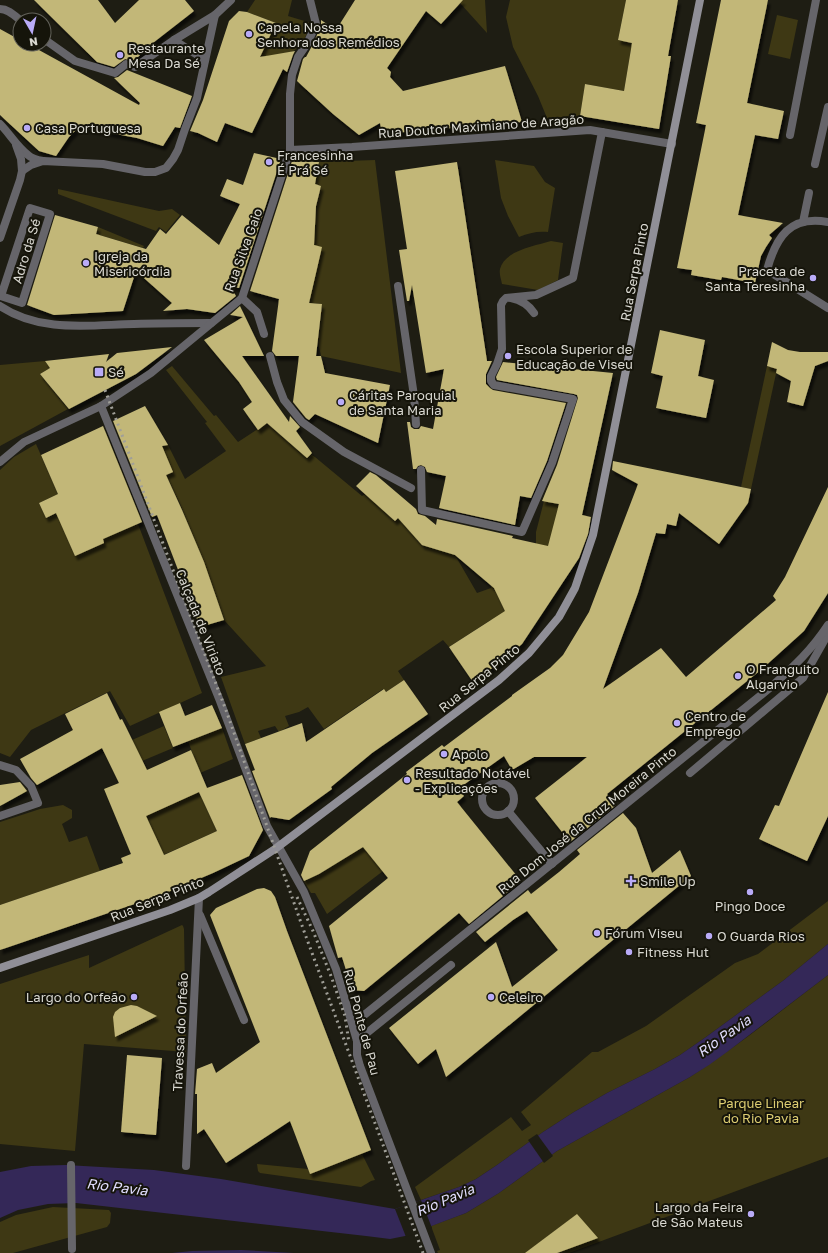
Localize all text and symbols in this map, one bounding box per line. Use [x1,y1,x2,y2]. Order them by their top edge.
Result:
north arrow [12,12,52,52]
place label: Capela Nossa Senhora dos Remédios [257,19,400,50]
marker: Capela Nossa Senhora dos Remédios [244,29,254,39]
text: N [28,35,39,49]
place label: Restaurante Mesa Da Sé [128,40,204,71]
marker: Restaurante Mesa Da Sé [115,50,125,60]
street label: Rua Doutor Maximiano de Aragão [377,111,585,141]
place label: Casa Portuguesa [35,120,141,136]
marker: Casa Portuguesa [22,123,32,133]
place label: Francesinha É Prá Sé [277,147,353,178]
marker: Francesinha É Prá Sé [264,157,274,167]
street label: Rua Silva Gaio [220,206,266,294]
street label: Adro da Sé [9,217,43,285]
street label: Rua Serpa Pinto [617,221,651,322]
place label: Igreja da Misericórdia [94,248,170,279]
marker: Igreja da Misericórdia [81,258,91,268]
place label: Praceta de Santa Teresinha [705,263,805,294]
marker: Praceta de Santa Teresinha [808,273,818,283]
place label: Escola Superior de Educação de Viseu [516,341,633,372]
marker: Escola Superior de Educação de Viseu [503,351,513,361]
place label: Sé [108,364,124,380]
marker: Sé [93,366,105,378]
place label: Cáritas Paroquial de Santa Maria [349,387,456,418]
marker: Cáritas Paroquial de Santa Maria [336,397,346,407]
street label: Calçada de Viriato [172,567,230,678]
street label: Rua Serpa Pinto [435,640,523,716]
place label: O Franguito Algarvio [746,661,819,692]
marker: O Franguito Algarvio [733,671,743,681]
place label: Centro de Emprego [685,708,746,739]
marker: Centro de Emprego [672,718,682,728]
street label: Rua Dom José da Cruz Moreira Pinto [495,743,680,897]
place label: Apolo [452,746,489,762]
marker: Apolo [439,749,449,759]
place label: Resultado Notável - Explicações [415,765,530,796]
marker: Resultado Notável - Explicações [402,775,412,785]
street label: Rua Serpa Pinto [108,873,206,925]
place label: Smile Up [640,873,696,889]
marker: Smile Up [625,875,637,887]
marker: Pingo Doce [745,887,755,897]
place label: Pingo Doce [715,898,785,914]
place label: Fórum Viseu [605,925,683,941]
marker: Fórum Viseu [592,928,602,938]
place label: O Guarda Rios [717,928,805,944]
marker: O Guarda Rios [704,931,714,941]
place label: Fitness Hut [637,944,709,960]
marker: Fitness Hut [624,947,634,957]
street label: Rua Ponte de Pau [340,967,384,1077]
street label: Travessa do Orfeão [169,972,191,1092]
place label: Largo do Orfeão [26,989,126,1005]
place label: Celeiro [499,989,543,1005]
marker: Largo do Orfeão [129,992,139,1002]
marker: Celeiro [486,992,496,1002]
water label: Rio Pavia [694,1010,755,1060]
park label: Parque Linear do Rio Pavia [718,1095,804,1126]
water label: Rio Pavia [86,1174,150,1199]
water label: Rio Pavia [413,1179,477,1219]
place label: Largo da Feira de São Mateus [652,1199,743,1230]
marker: Largo da Feira de São Mateus [746,1209,756,1219]

